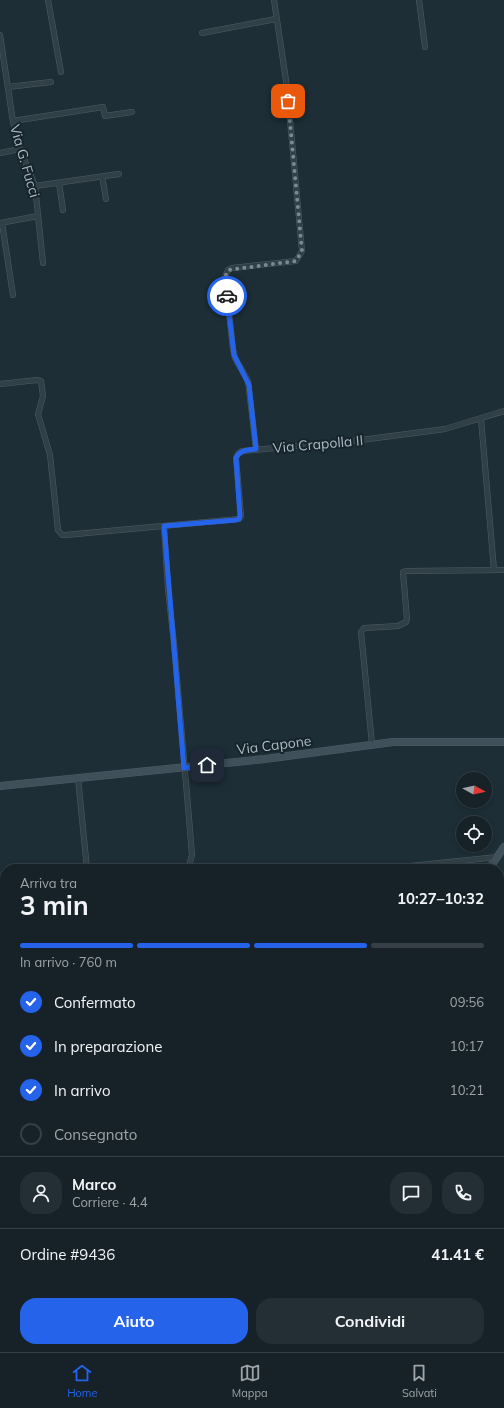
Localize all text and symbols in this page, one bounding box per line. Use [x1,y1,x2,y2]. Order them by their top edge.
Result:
pin [271,84,305,118]
icon: bag [277,90,299,112]
street label: Via G. Fucci [6,122,44,200]
courier [207,276,247,316]
icon: car [216,285,238,307]
street label: Via Crapolla II [272,431,364,457]
street label: Via Capone [236,731,312,759]
pin [190,748,224,782]
icon: home [196,754,218,776]
north arrow [456,772,492,808]
map controls [456,772,492,852]
button: locate [456,816,492,852]
text: Arriva tra [20,875,77,891]
text: 3 min [20,889,89,922]
text: 10:27–10:32 [397,889,484,908]
text: In arrivo · 760 m [20,954,117,970]
icon: check [20,991,42,1013]
text: Confermato [54,993,135,1012]
text: 09:56 [450,994,484,1010]
icon: check [20,1035,42,1057]
text: In preparazione [54,1037,162,1056]
text: 10:17 [450,1038,484,1054]
icon: check [20,1079,42,1101]
text: In arrivo [54,1081,110,1100]
text: 10:21 [450,1082,484,1098]
text: Consegnato [54,1125,137,1144]
button: person [20,1172,62,1214]
button: chat [390,1172,432,1214]
button: phone [442,1172,484,1214]
text: Marco [72,1175,116,1194]
text: Corriere · 4.4 [72,1194,148,1210]
text: Ordine #9436 [20,1245,115,1264]
text: 41.41 € [431,1245,484,1264]
button: Aiuto [20,1298,248,1344]
button: Condividi [256,1298,484,1344]
tab: Home [67,1362,98,1400]
tab: Mappa [232,1362,268,1400]
tab: Salvati [402,1362,437,1400]

